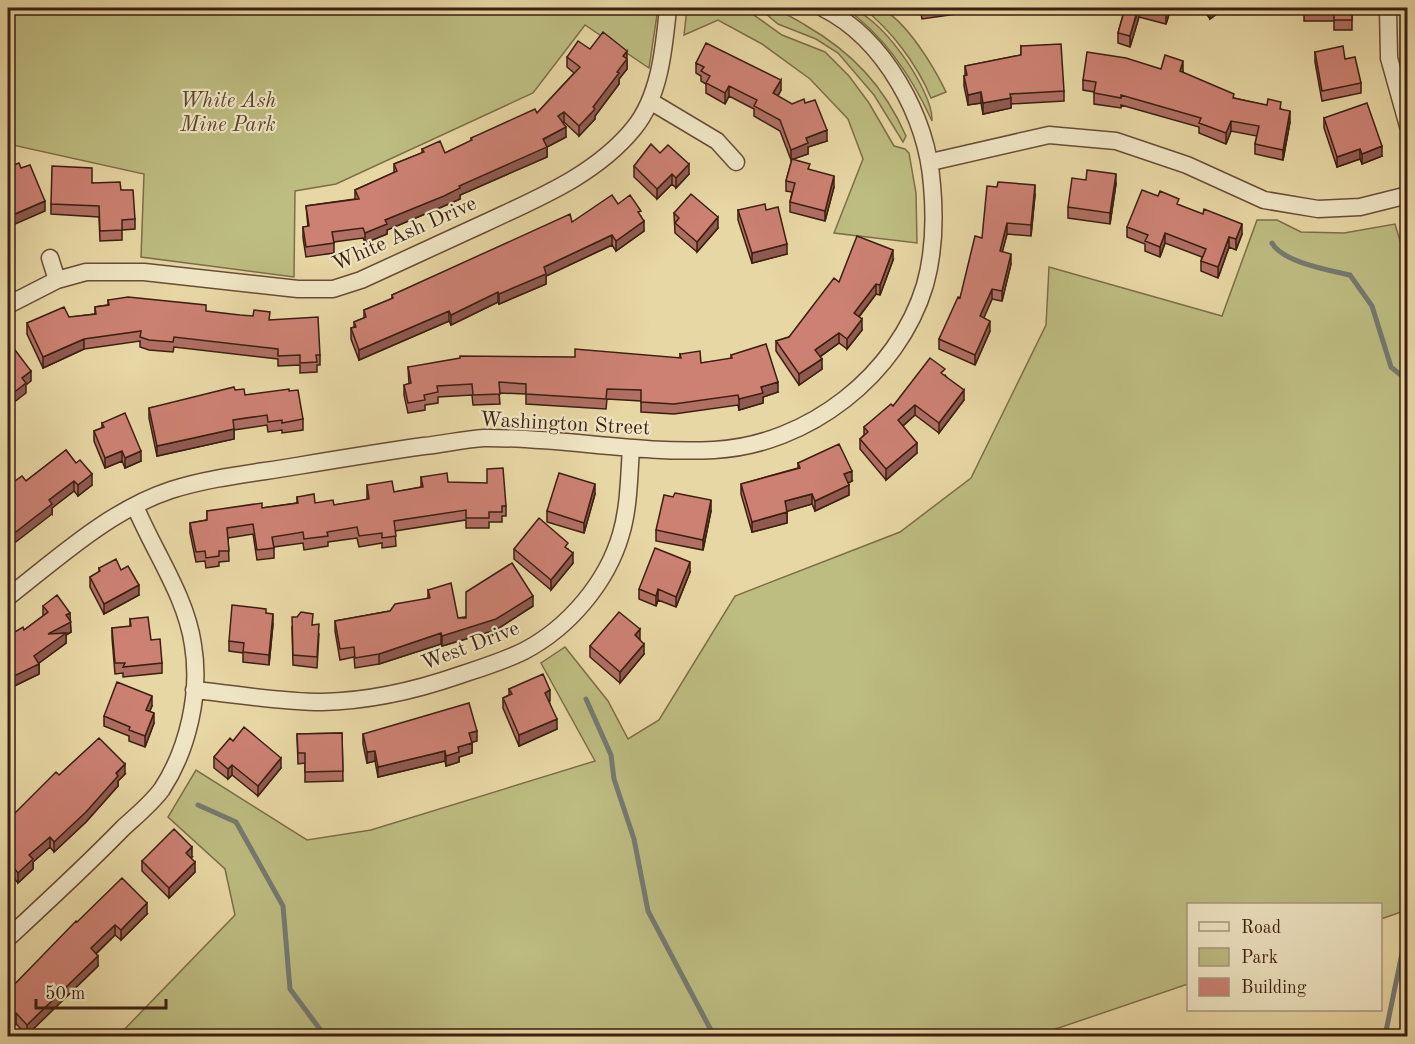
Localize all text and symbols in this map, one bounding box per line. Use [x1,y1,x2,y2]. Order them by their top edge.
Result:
park label: White Ash Mine Park [179,91,276,136]
street label: White Ash Drive [329,193,480,276]
street label: Washington Street [479,410,651,439]
street label: West Drive [419,618,522,675]
legend [1187,903,1382,1011]
text: Road [1241,919,1281,937]
text: Park [1241,949,1278,967]
scale bar [36,972,166,1010]
text: Building [1241,979,1307,997]
text: 50 m [45,985,85,1003]

